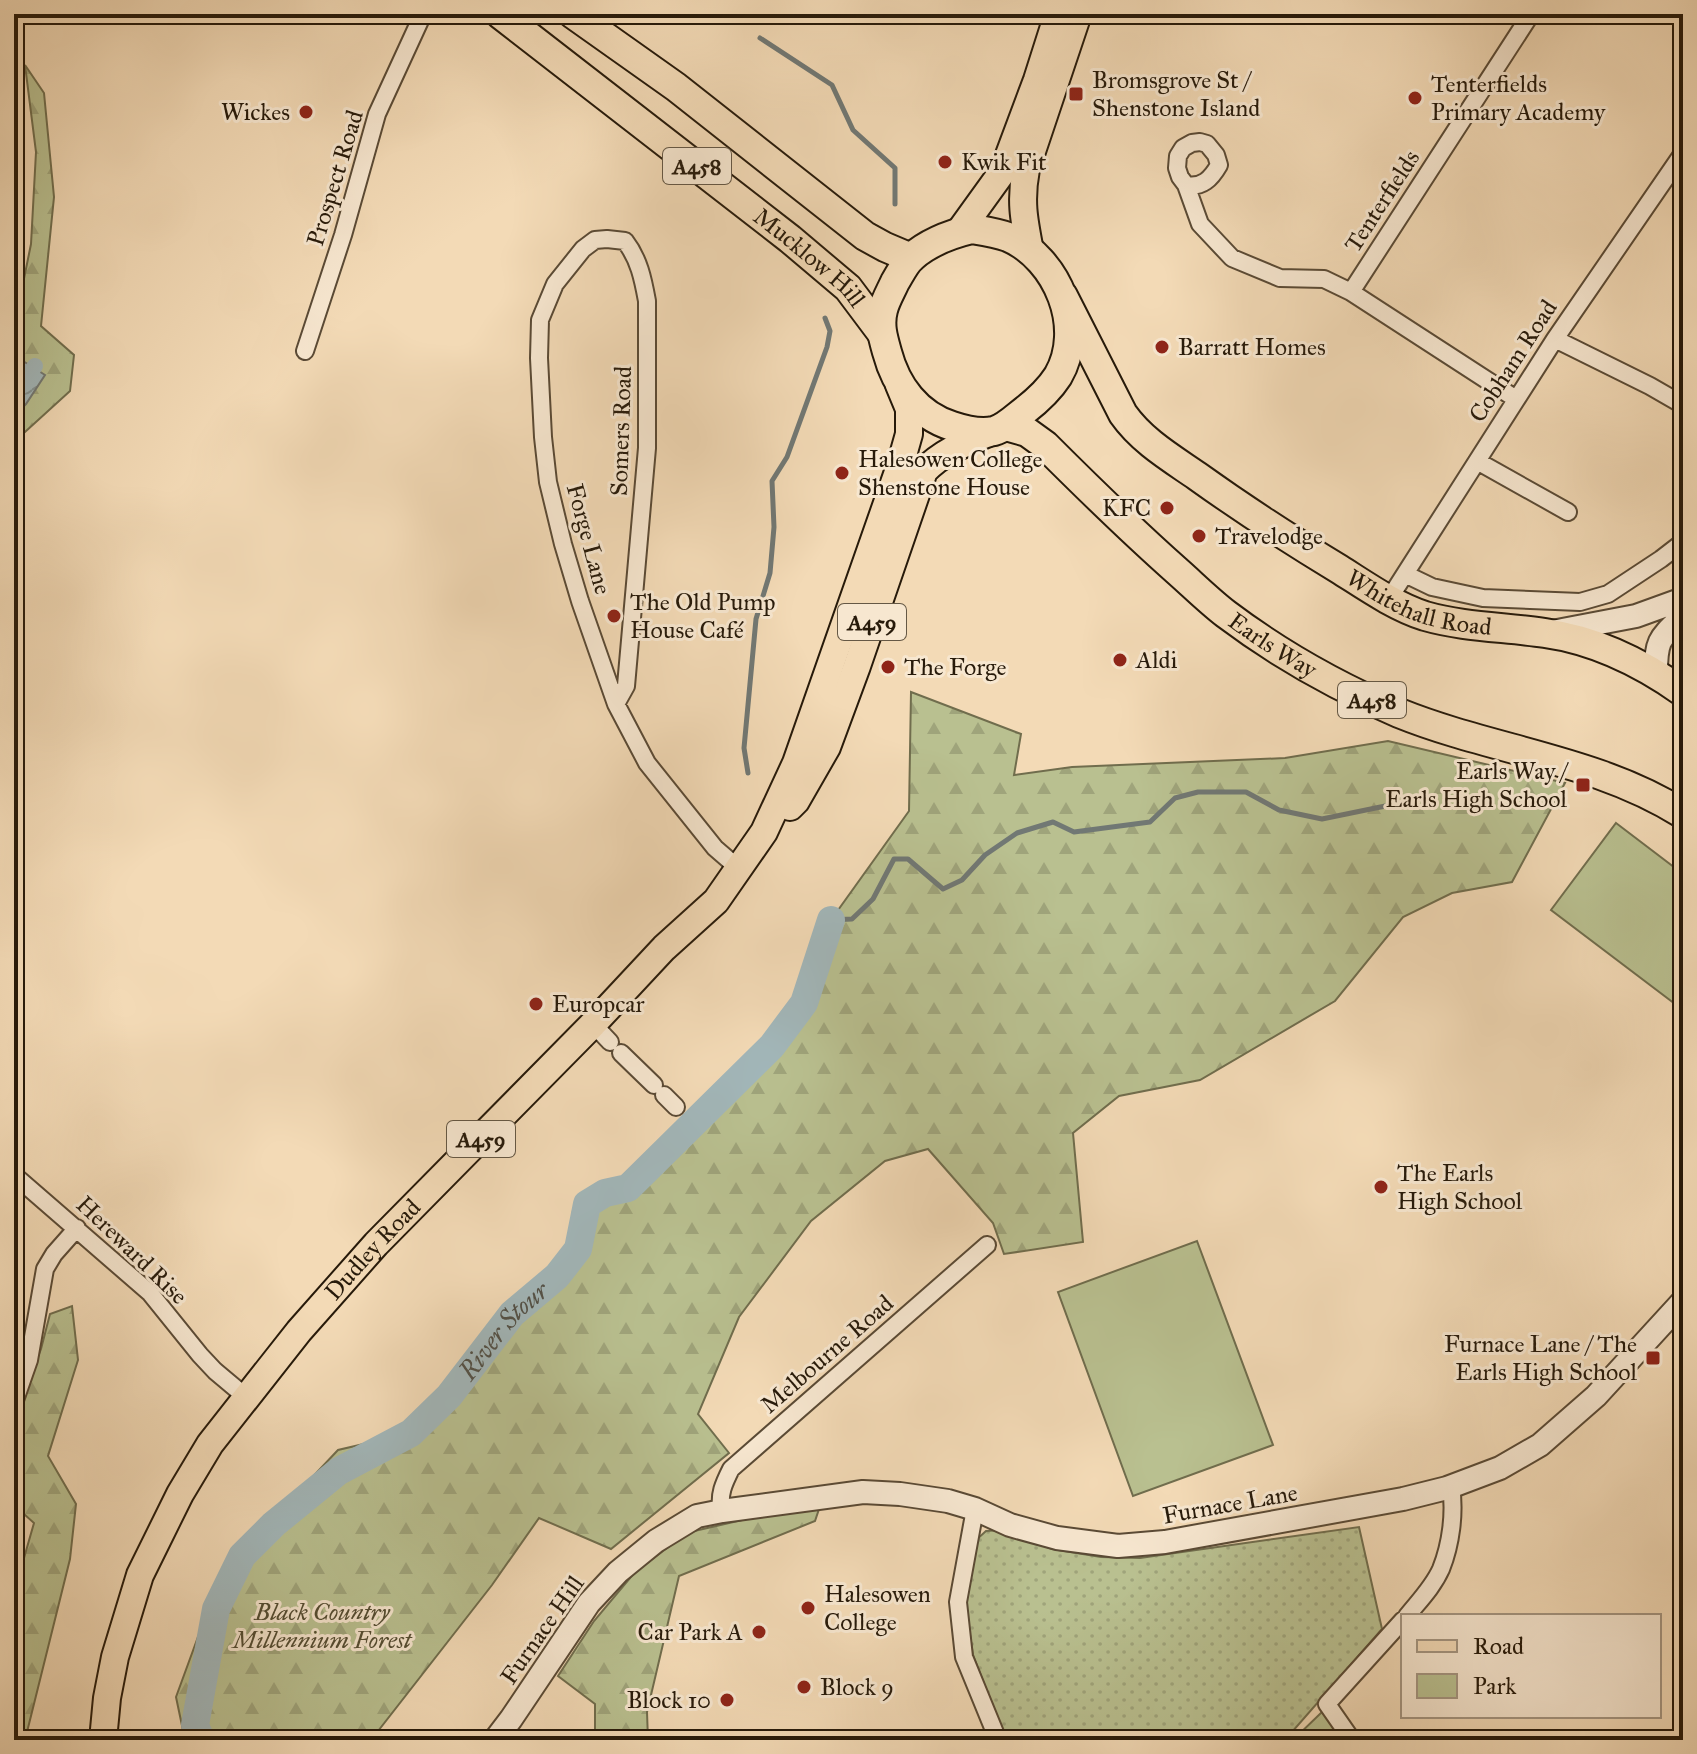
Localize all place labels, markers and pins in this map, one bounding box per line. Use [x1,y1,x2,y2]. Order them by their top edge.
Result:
place label: Bromsgrove St / Shenstone Island [1092,65,1260,123]
place label: Tenterfields Primary Academy [1431,69,1606,127]
marker: Bromsgrove St / Shenstone Island [1067,85,1085,103]
marker: Tenterfields Primary Academy [1406,89,1424,107]
place label: Wickes [221,97,290,127]
marker: Wickes [297,103,315,121]
place label: Kwik Fit [961,147,1047,177]
marker: Kwik Fit [936,153,954,171]
place label: Barratt Homes [1178,332,1326,362]
marker: Barratt Homes [1153,338,1171,356]
place label: Halesowen College Shenstone House [858,444,1043,502]
marker: Halesowen College Shenstone House [833,464,851,482]
place label: KFC [1102,493,1151,523]
marker: KFC [1158,499,1176,517]
place label: Travelodge [1215,521,1323,551]
marker: Travelodge [1190,527,1208,545]
place label: The Old Pump House Café [630,587,776,645]
marker: The Old Pump House Café [605,607,623,625]
place label: Aldi [1135,645,1178,675]
marker: Aldi [1111,651,1129,669]
place label: The Forge [904,652,1006,682]
marker: The Forge [879,658,897,676]
place label: Earls Way / Earls High School [1385,756,1570,814]
marker: Earls Way / Earls High School [1574,776,1592,794]
place label: Europcar [552,989,644,1019]
marker: Europcar [527,995,545,1013]
place label: The Earls High School [1397,1158,1523,1216]
marker: The Earls High School [1372,1178,1390,1196]
place label: Furnace Lane / The Earls High School [1444,1329,1638,1387]
marker: Furnace Lane / The Earls High School [1644,1349,1662,1367]
place label: Halesowen College [824,1579,931,1637]
marker: Halesowen College [799,1599,817,1617]
place label: Car Park A [638,1617,743,1647]
marker: Car Park A [750,1623,768,1641]
place label: Block 9 [820,1672,894,1702]
marker: Block 9 [795,1678,813,1696]
place label: Block 10 [627,1685,711,1715]
marker: Block 10 [718,1691,736,1709]

